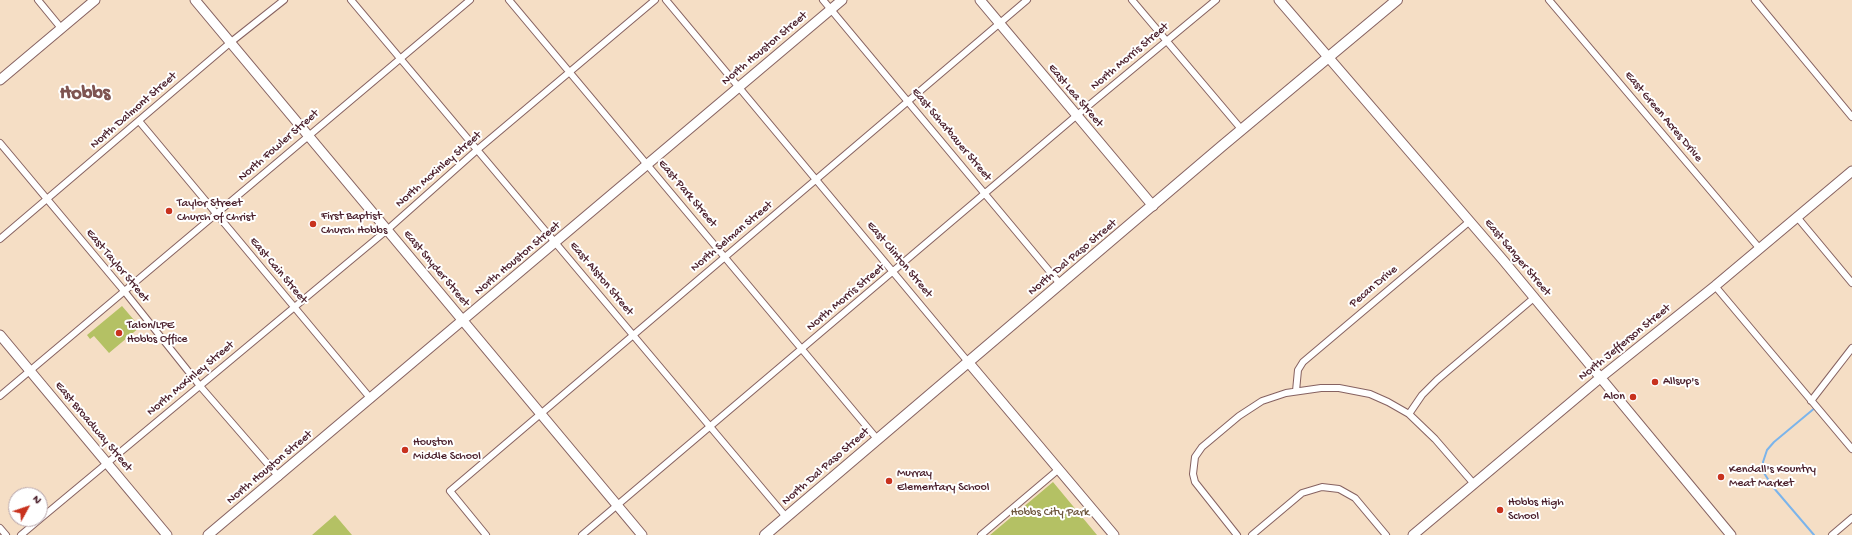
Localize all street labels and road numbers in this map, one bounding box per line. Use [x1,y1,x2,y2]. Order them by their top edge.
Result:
street label: North Houston Street [719,9,811,89]
street label: North Morris Street [1088,20,1172,94]
street label: East Lea Street [1044,61,1106,131]
street label: East Green Acres Drive [1621,69,1705,165]
street label: North Dalmont Street [88,70,180,152]
street label: East Scharbauer Street [908,85,994,185]
street label: North Fowler Street [236,107,322,185]
street label: North McKinley Street [393,129,485,211]
street label: East Park Street [654,157,720,231]
street label: North Selman Street [688,199,776,275]
street label: East Sanger Street [1481,216,1553,300]
street label: North Dal Paso Street [1026,217,1120,299]
street label: North Houston Street [472,219,564,299]
street label: East Clinton Street [863,219,935,301]
street label: East Taylor Street [82,226,152,306]
street label: East Snyder Street [400,228,472,310]
street label: East Cain Street [246,235,310,307]
street label: East Alston Street [566,239,636,319]
street label: North Morris Street [804,261,888,335]
street label: Pecan Drive [1347,263,1401,311]
street label: North Jefferson Street [1576,302,1674,384]
street label: North McKinley Street [144,338,238,420]
street label: East Broadway Street [51,379,135,475]
street label: North Dal Paso Street [779,425,873,509]
street label: North Houston Street [224,428,316,508]

